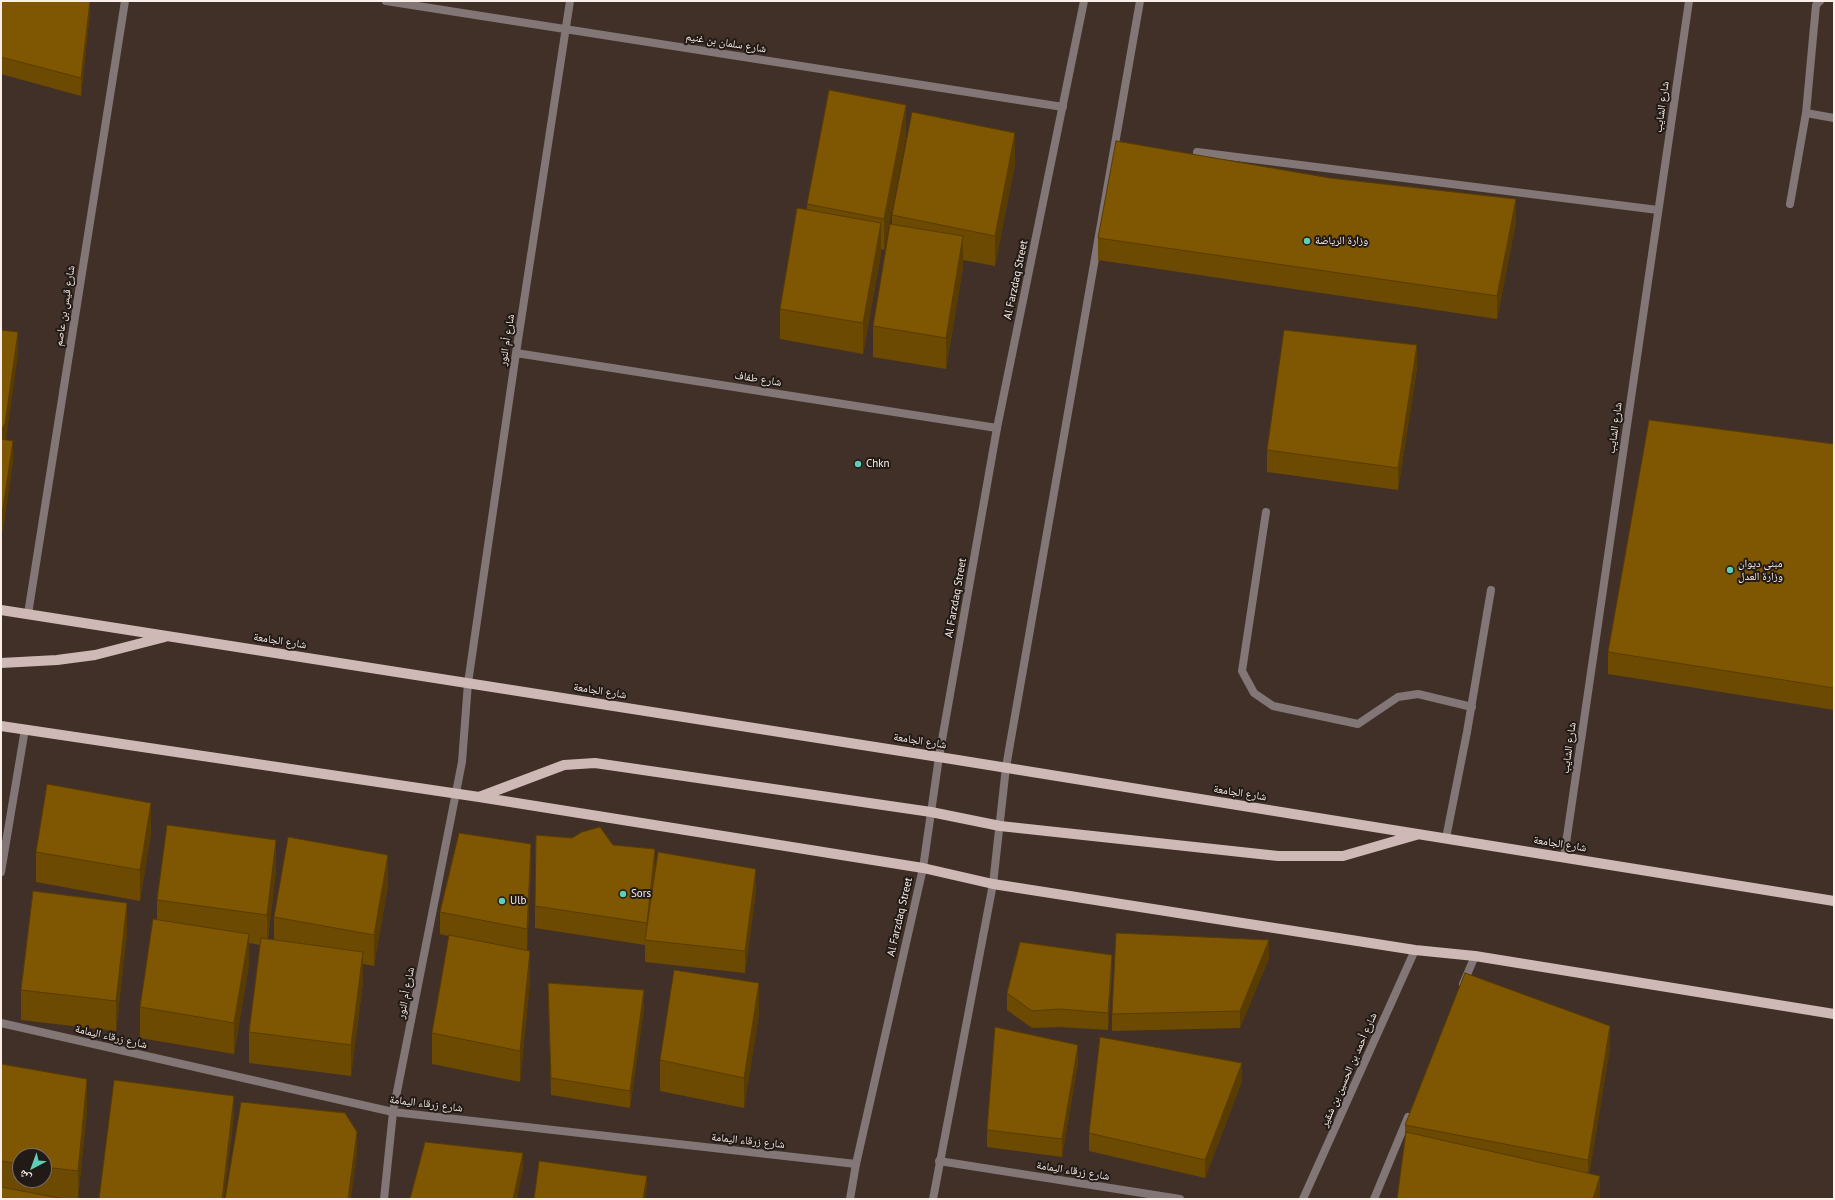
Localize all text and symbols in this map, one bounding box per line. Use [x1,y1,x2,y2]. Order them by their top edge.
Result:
street label: شارع سلمان بن غنيم [685,30,767,56]
street label: شارع الشايب [1652,81,1672,133]
place label: وزارة الرياضة [1315,234,1368,248]
marker: وزارة الرياضة [1302,236,1312,246]
street label: Al Farzdaq Street [1001,239,1031,321]
street label: شارع قيس بن عاصم [52,265,78,347]
street label: شارع أم النور [496,313,518,367]
street label: شارع طفاف [734,369,782,389]
street label: شارع الشايب [1605,402,1625,454]
place label: Chkn [866,457,890,471]
marker: Chkn [853,459,863,469]
street label: Al Farzdaq Street [942,557,970,639]
place label: مبنى ديوان وزارة العدل [1738,557,1783,583]
marker: مبنى ديوان وزارة العدل [1725,565,1735,575]
street label: شارع الجامعة [253,630,307,652]
street label: شارع الجامعة [573,680,627,702]
street label: شارع الشايب [1559,722,1579,774]
street label: شارع الجامعة [893,730,947,752]
street label: شارع الجامعة [1213,782,1267,804]
street label: شارع الجامعة [1533,833,1587,855]
street label: Al Farzdaq Street [884,876,916,958]
place label: Sors [631,887,651,901]
marker: Sors [618,889,628,899]
place label: Ulb [510,894,526,908]
marker: Ulb [497,896,507,906]
street label: شارع أم النور [395,966,417,1020]
street label: شارع أحمد بن الحسين بن شقير [1318,1011,1380,1129]
street label: شارع زرقاء اليمامة [74,1022,148,1052]
street label: شارع زرقاء اليمامة [389,1093,463,1115]
street label: شارع زرقاء اليمامة [711,1131,785,1151]
north arrow [12,1148,52,1188]
street label: شارع زرقاء اليمامة [1036,1159,1110,1183]
text: ش [16,1167,34,1185]

